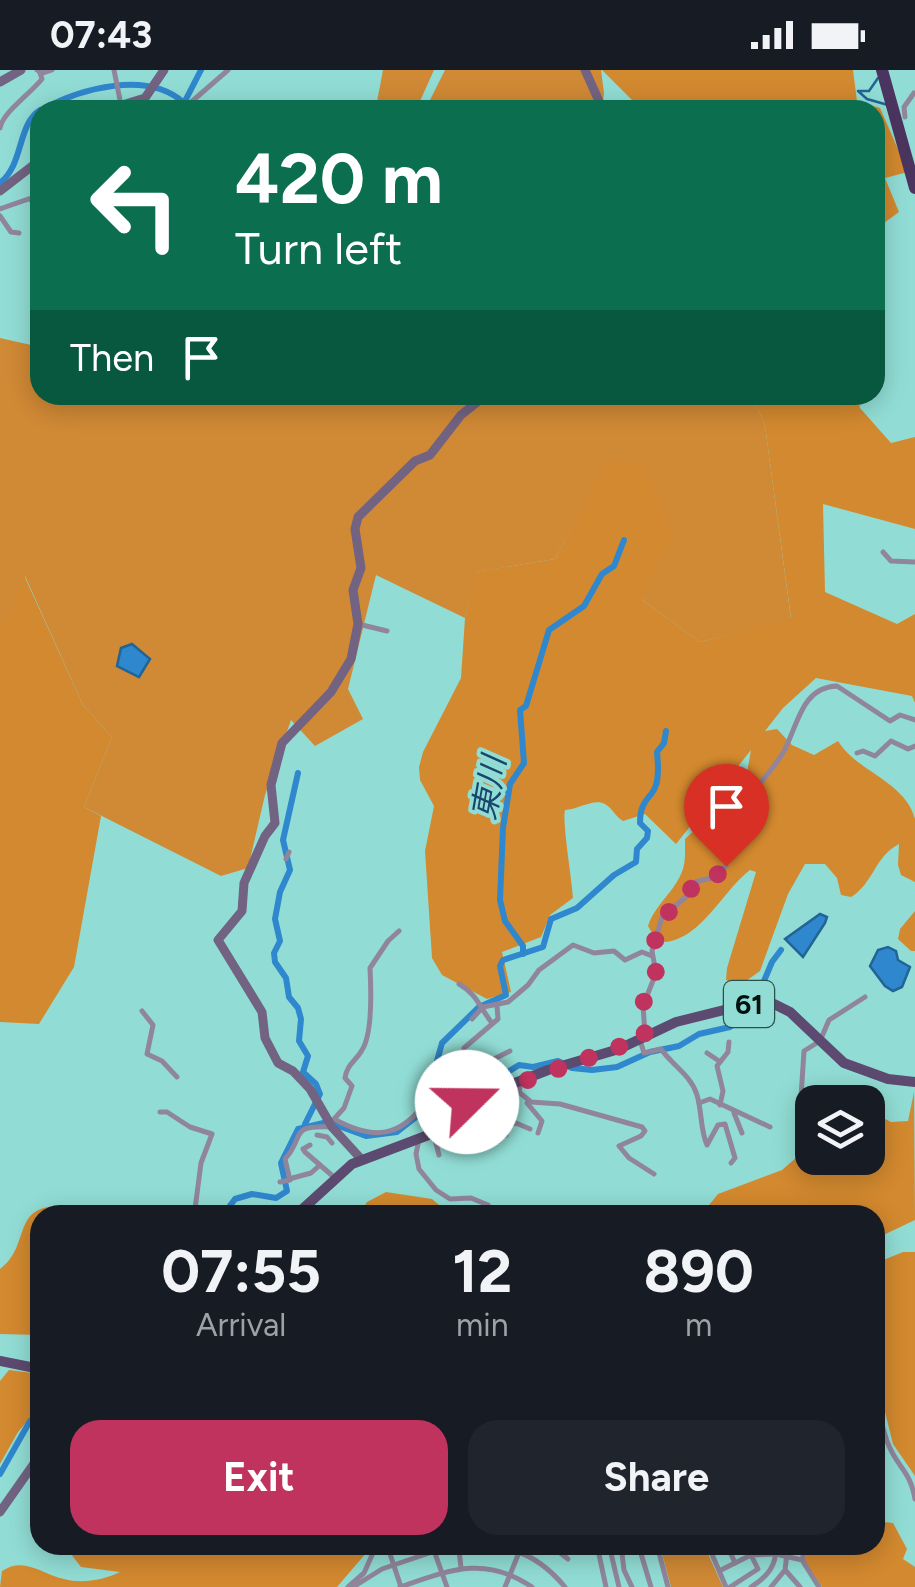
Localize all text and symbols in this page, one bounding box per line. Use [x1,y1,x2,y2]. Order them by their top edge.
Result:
text: 07:43 [50,12,152,58]
text: 420 m [235,136,443,221]
icon: left [70,140,200,270]
text: Turn left [235,221,402,275]
icon: arrive [174,330,229,385]
text: Then [70,335,154,381]
water label: 東川 [465,750,514,823]
pin [684,764,769,867]
icon: arrive [699,779,754,834]
road number: 61 [724,981,774,1027]
position arrow [415,1050,519,1154]
map controls [795,1085,885,1175]
button: layers [795,1085,885,1175]
text: 07:55 [161,1235,321,1307]
text: 12 [452,1235,512,1307]
text: 890 [643,1235,754,1307]
text: Arrival [196,1306,286,1344]
text: min [456,1306,509,1344]
text: m [685,1306,712,1344]
button: Exit [70,1420,448,1535]
button: Share [468,1420,845,1535]

